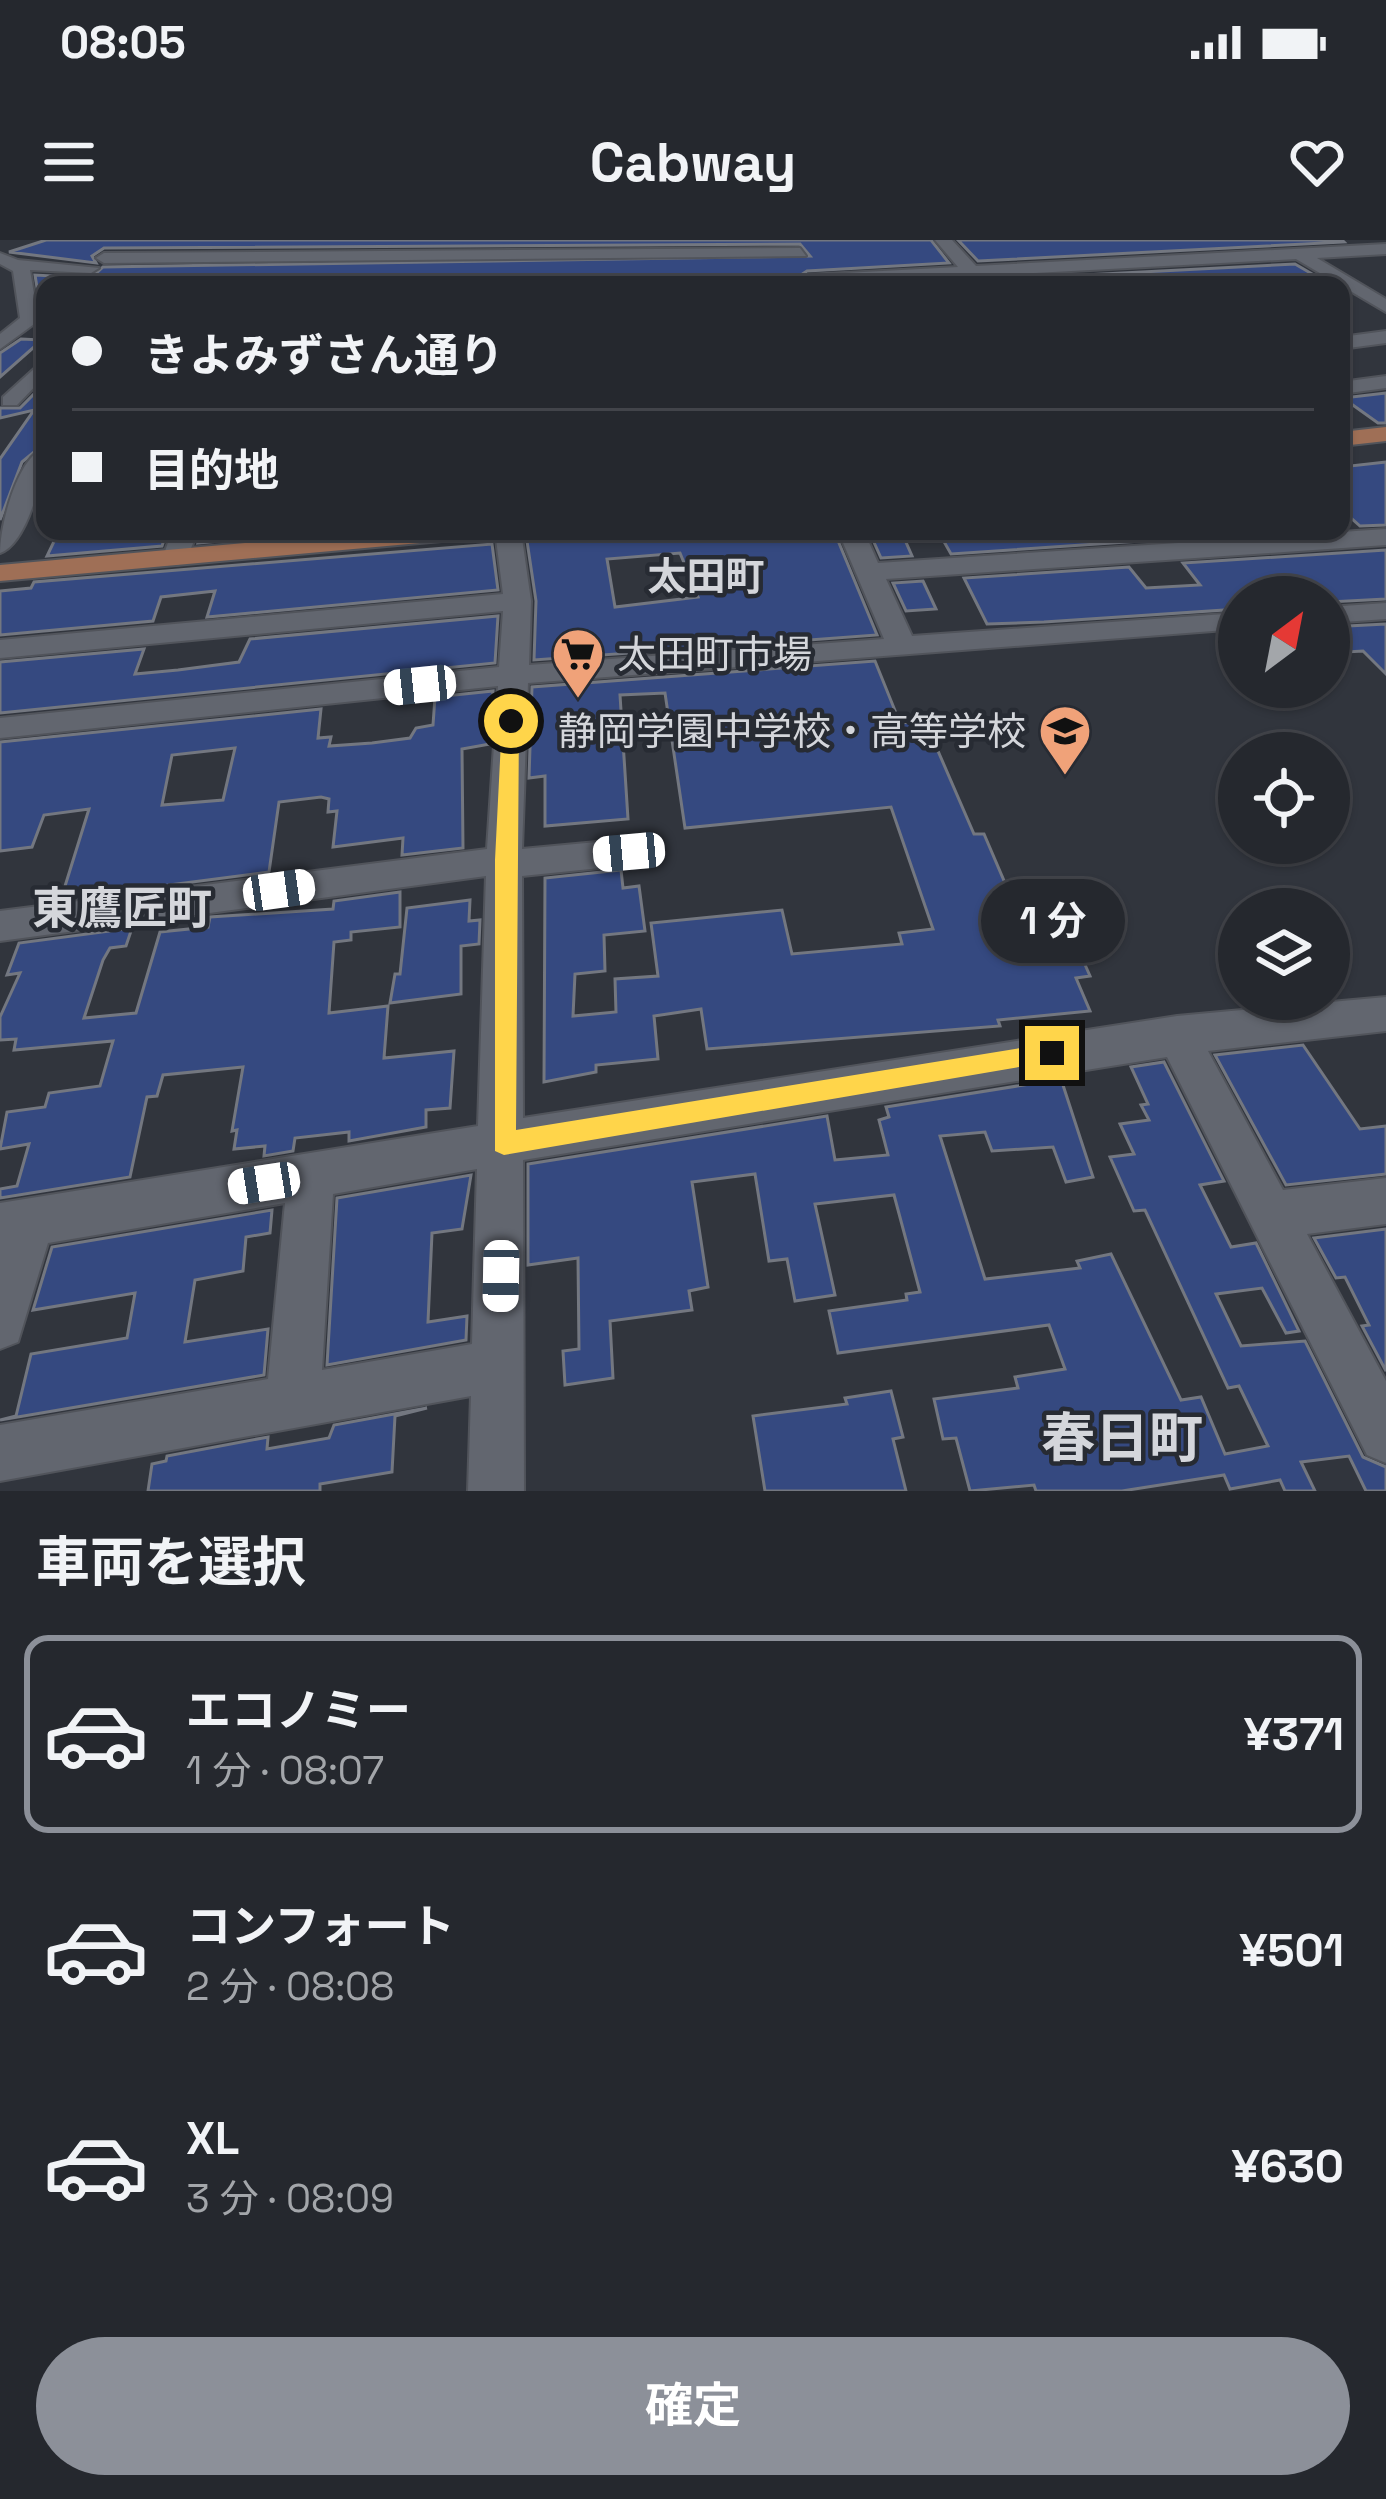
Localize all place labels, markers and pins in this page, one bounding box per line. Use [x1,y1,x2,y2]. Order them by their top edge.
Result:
supermarket icon: 太田町市場 [550,626,606,700]
place label: 太田町市場 [617,630,812,679]
school or university icon: 静岡学園中学校・高等学校 [1037,703,1093,777]
place label: 静岡学園中学校・高等学校 [558,707,1026,756]

